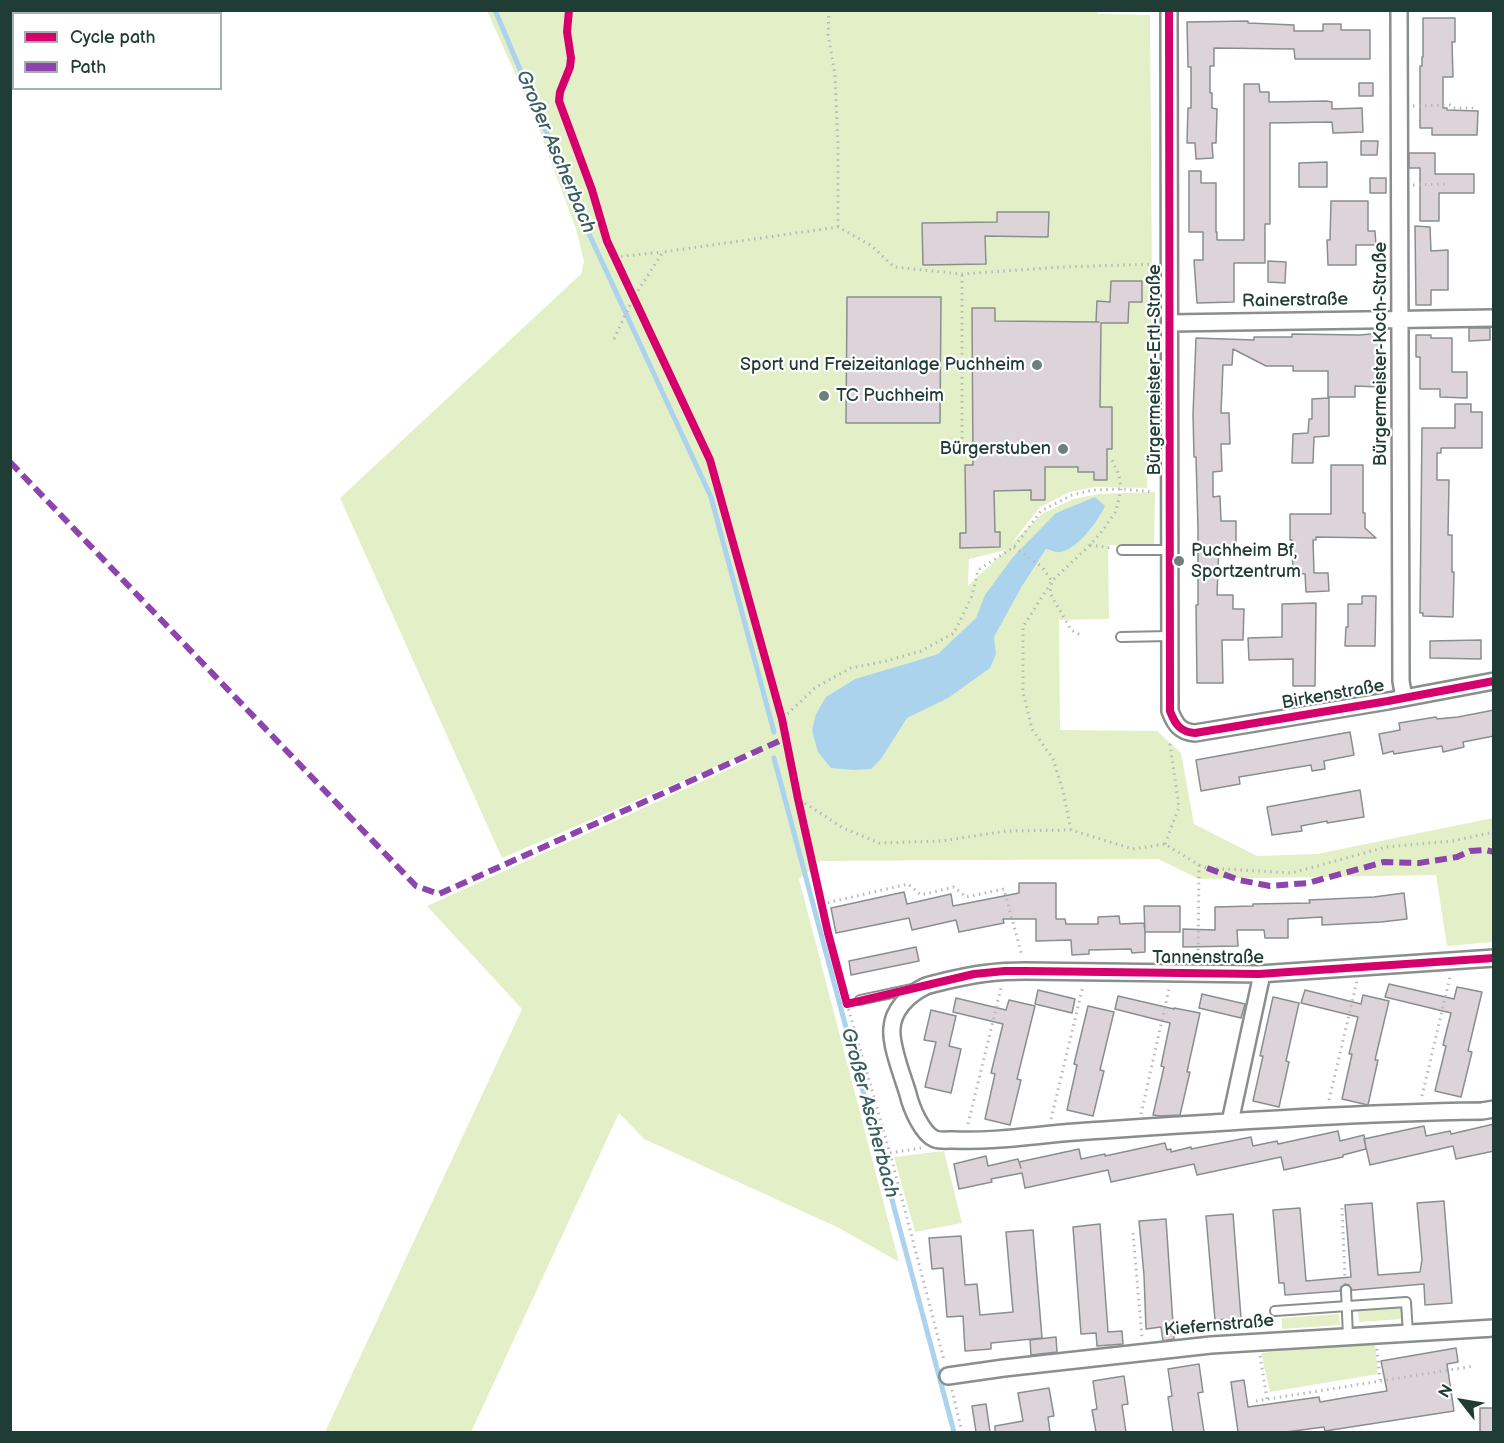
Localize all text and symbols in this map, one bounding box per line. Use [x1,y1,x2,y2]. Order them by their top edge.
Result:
legend [12,12,222,90]
text: Cycle path [70,27,156,48]
text: Path [70,57,106,78]
water label: Großer Ascherbach [510,67,600,237]
street label: Bürgermeister-Koch-Straße [1370,242,1392,466]
street label: Bürgermeister-Ertl-Straße [1144,264,1166,476]
street label: Rainerstraße [1242,289,1348,313]
place label: Sport und Freizeitanlage Puchheim [740,354,1025,376]
marker: Sport und Freizeitanlage Puchheim [1030,358,1044,372]
place label: TC Puchheim [836,385,944,407]
marker: TC Puchheim [817,389,831,403]
place label: Bürgerstuben [939,438,1051,460]
marker: Bürgerstuben [1056,442,1070,456]
place label: Puchheim Bf, Sportzentrum [1191,540,1301,582]
marker: Puchheim Bf, Sportzentrum [1172,554,1186,568]
street label: Birkenstraße [1280,675,1386,715]
street label: Tannenstraße [1152,947,1264,969]
water label: Großer Ascherbach [835,1025,903,1201]
street label: Kiefernstraße [1163,1310,1275,1342]
north arrow [1432,1371,1492,1431]
text: N [1435,1381,1457,1402]

